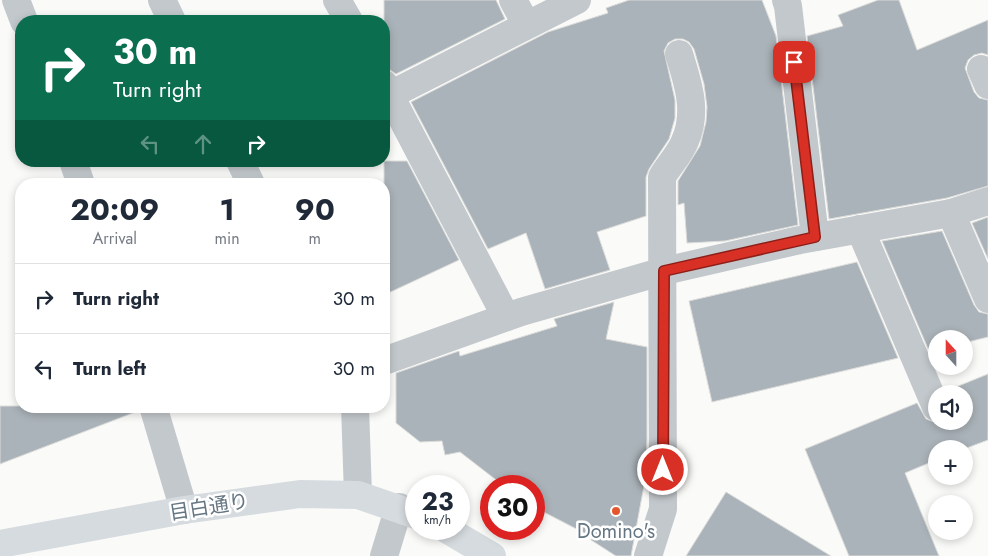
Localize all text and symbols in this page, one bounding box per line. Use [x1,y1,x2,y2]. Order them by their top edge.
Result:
text: 30 m [113,27,197,77]
icon: right [30,35,95,100]
pin [773,41,815,83]
icon: arrive [780,48,808,76]
text: Turn right [113,73,201,105]
icon: left [136,130,164,158]
icon: ahead [189,130,217,158]
icon: right [242,130,270,158]
text: 20:09 [70,188,159,231]
text: 1 [219,188,235,231]
text: 90 [295,188,335,231]
text: Arrival [93,227,137,250]
text: min [215,227,240,250]
text: m [309,227,321,250]
icon: right [30,285,58,313]
text: Turn right [73,285,159,312]
text: 30 m [333,285,375,312]
north arrow [928,330,972,375]
map controls [928,330,973,540]
icon: left [30,355,58,383]
text: Turn left [73,355,146,382]
text: 30 m [333,355,375,382]
button: sound [928,385,973,430]
button: + [928,440,973,485]
position arrow [636,443,688,495]
speed limit sign: 30 [480,475,545,540]
text: 23 [422,483,453,519]
street label: 目白通り [167,486,251,528]
button: − [928,495,973,540]
marker: Domino's [610,505,622,517]
text: km/h [424,511,451,529]
place label: Domino's [577,517,655,546]

